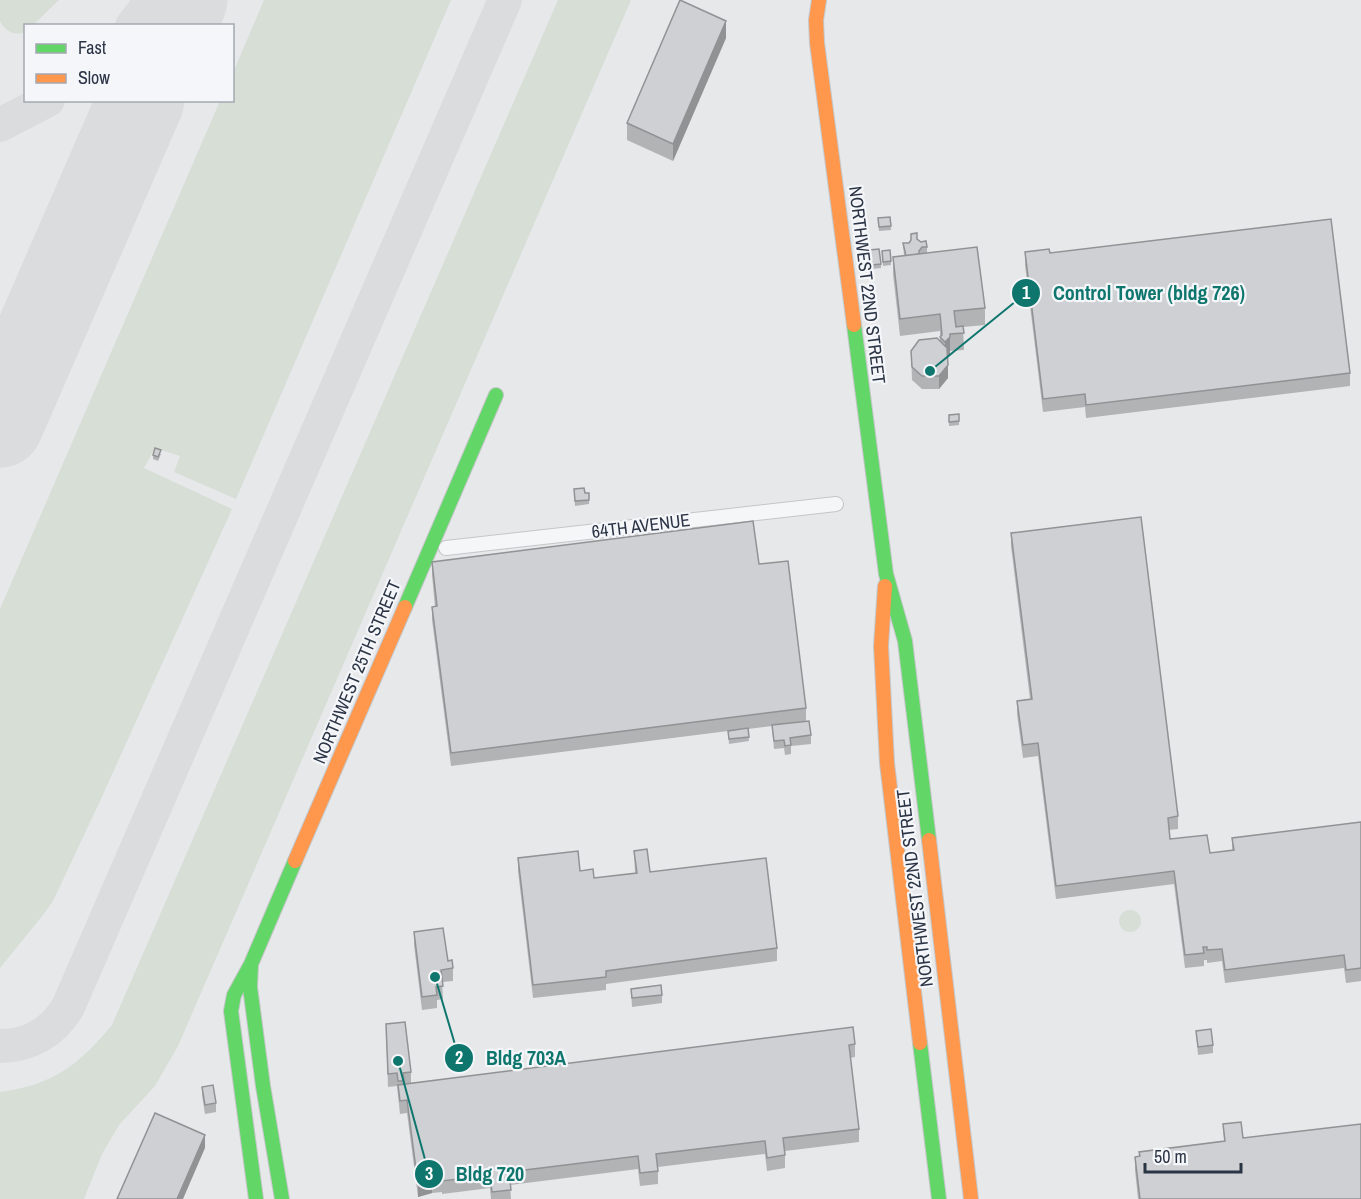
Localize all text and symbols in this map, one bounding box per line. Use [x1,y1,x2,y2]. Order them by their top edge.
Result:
legend [24,24,234,102]
text: Fast [78,35,106,60]
text: Slow [78,65,110,90]
street label: NORTHWEST 22ND STREET [843,185,892,385]
callout: Control Tower (bldg 726) [1011,274,1257,312]
text: Control Tower (bldg 726) [1053,279,1245,306]
text: 1 [1022,280,1031,305]
street label: 64TH AVENUE [590,507,692,544]
street label: NORTHWEST 25TH STREET [307,576,407,767]
street label: NORTHWEST 22ND STREET [890,788,939,988]
callout: Bldg 703A [444,1039,578,1077]
text: Bldg 703A [486,1044,566,1071]
text: 2 [455,1045,463,1070]
scale bar [1145,1136,1241,1174]
text: 50 m [1154,1144,1187,1169]
callout: Bldg 720 [414,1155,536,1193]
text: Bldg 720 [456,1160,524,1187]
text: 3 [425,1161,433,1186]

